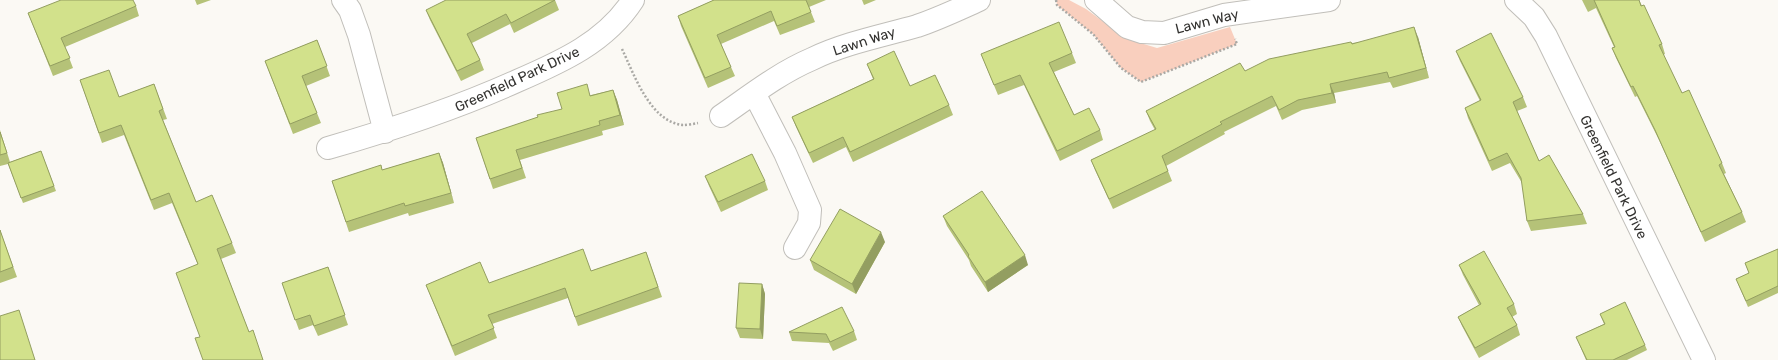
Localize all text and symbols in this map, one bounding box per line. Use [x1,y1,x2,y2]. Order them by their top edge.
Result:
street label: Lawn Way [1174,5,1241,38]
street label: Lawn Way [831,23,898,60]
street label: Greenfield Park Drive [452,43,582,116]
street label: Greenfield Park Drive [1576,113,1651,242]

